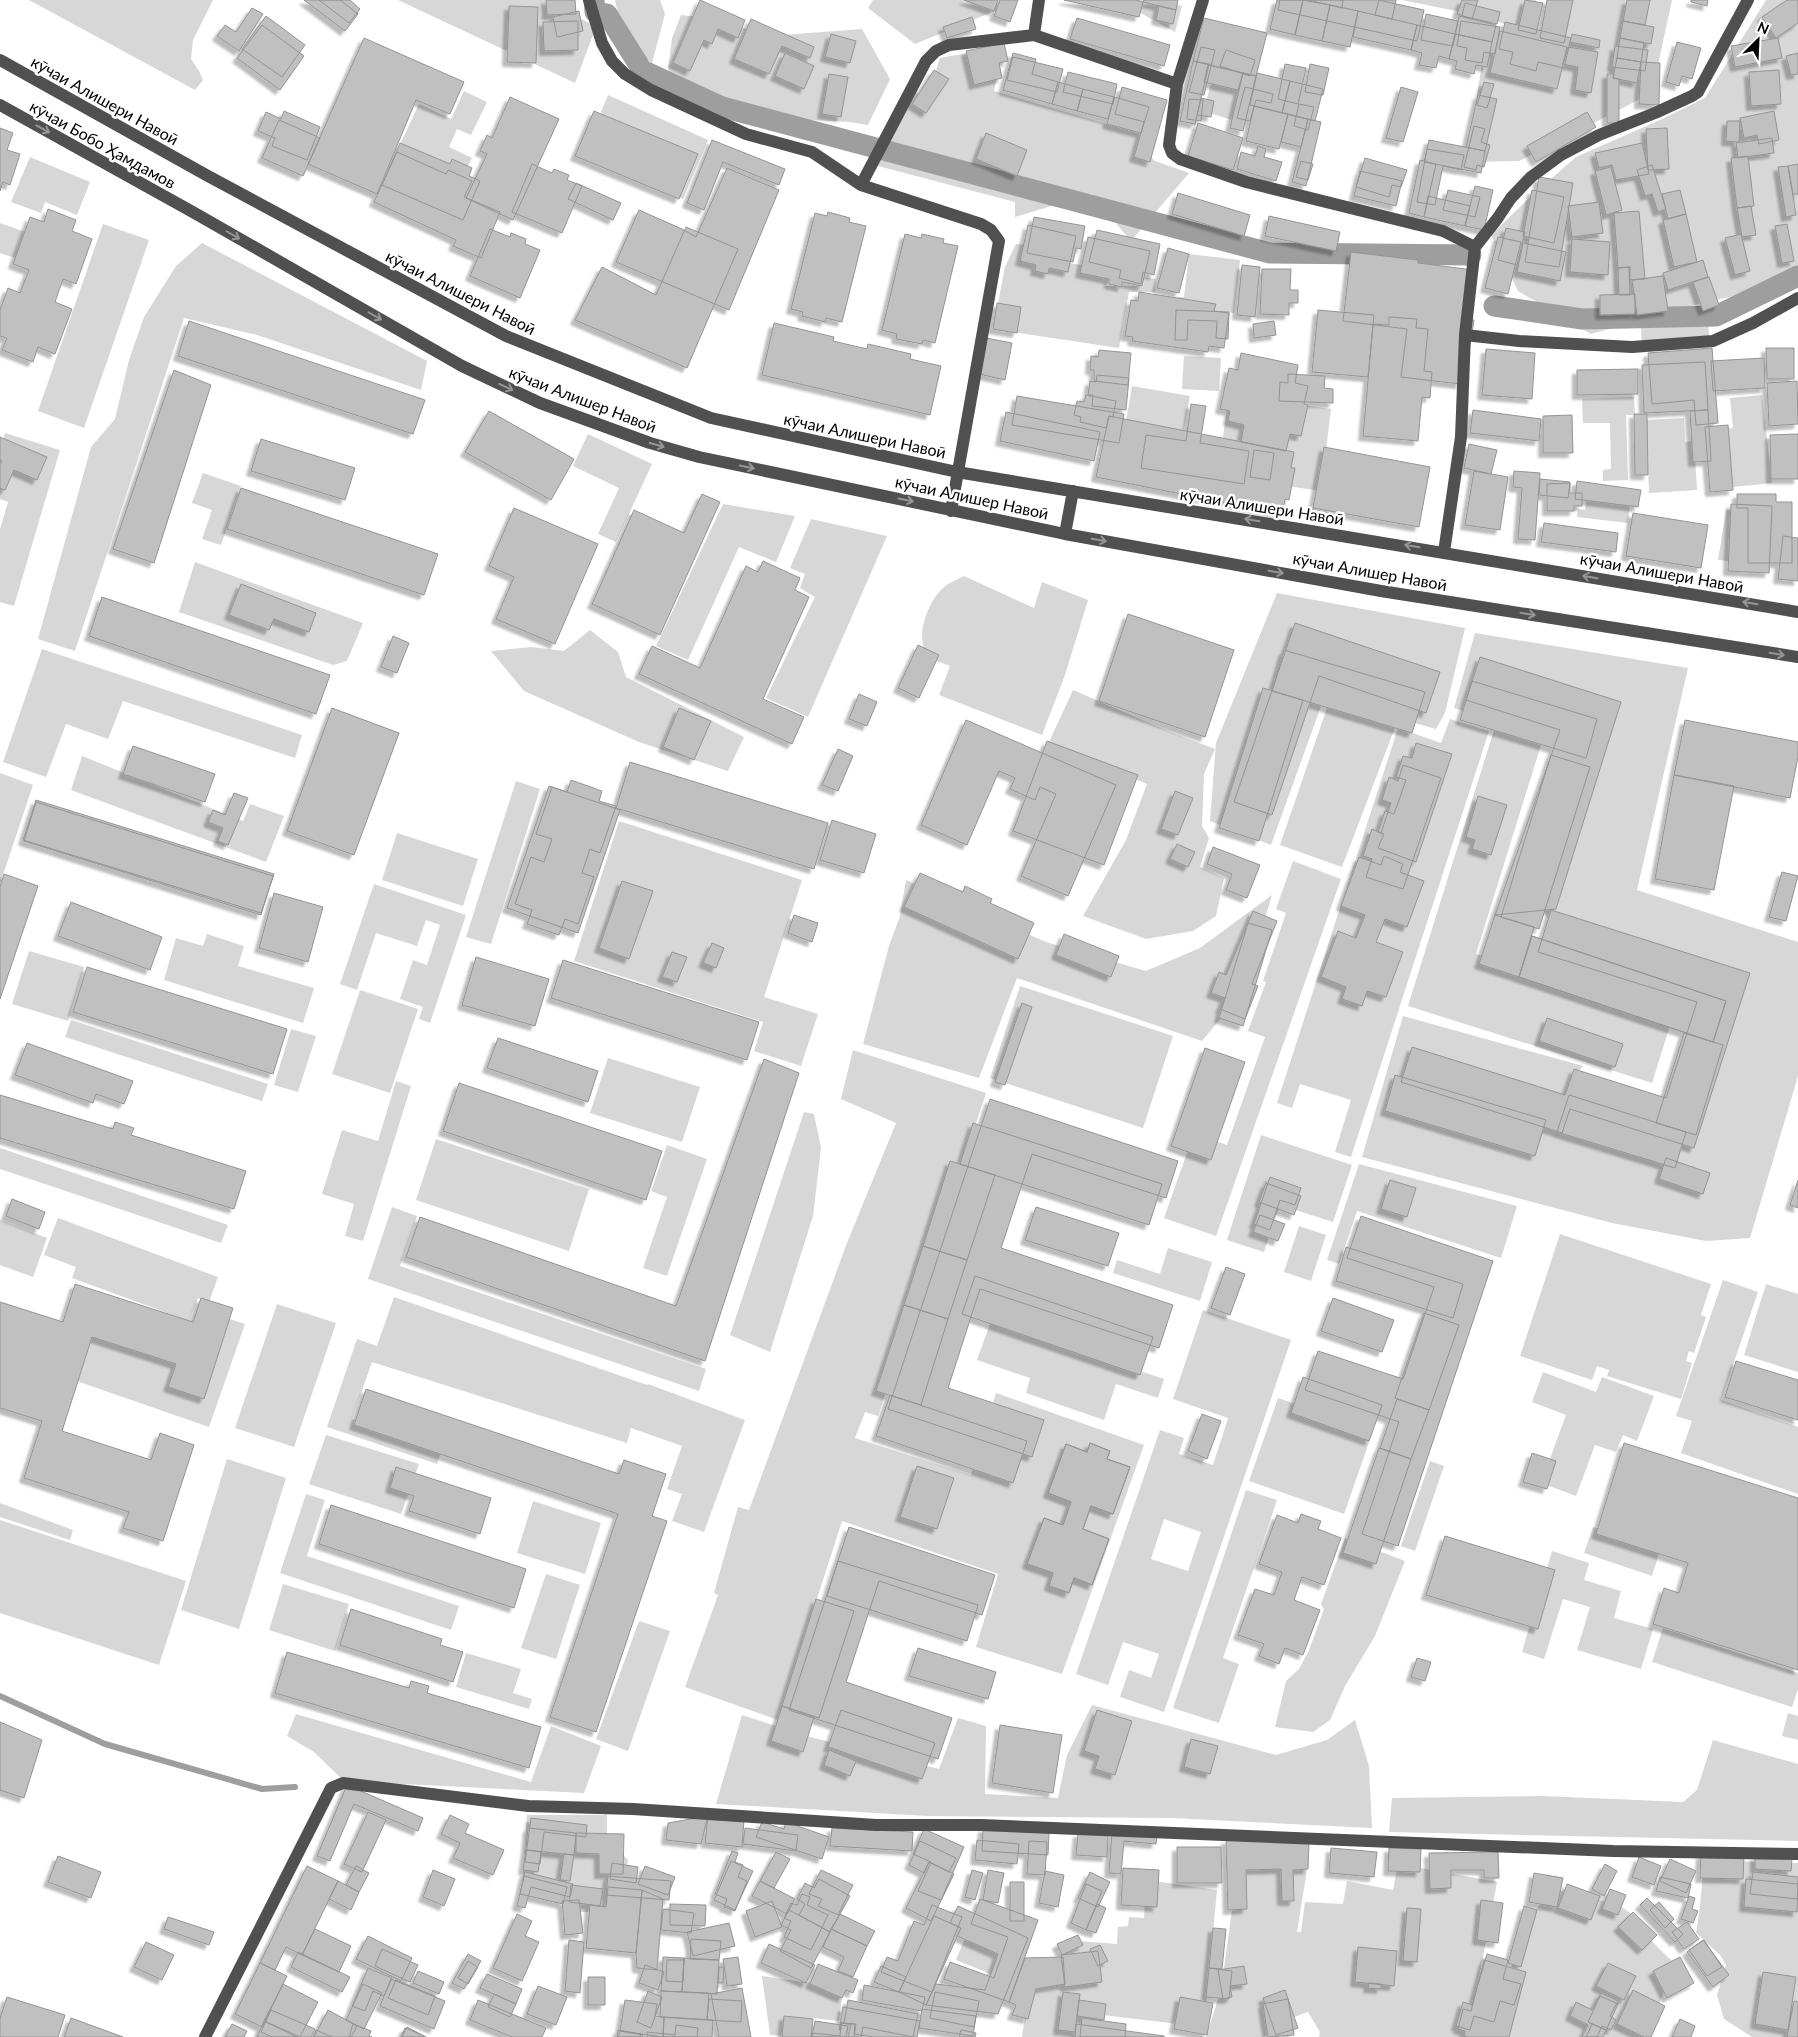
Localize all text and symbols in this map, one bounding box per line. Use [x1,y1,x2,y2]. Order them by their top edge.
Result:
north arrow [1733,15,1783,65]
text: N [1755,18,1772,38]
street label: кӯчаи Алишери Навоӣ [28,52,182,148]
street label: кӯчаи Бобо Ҳамдамов [27,96,179,192]
one-way arrow [35,124,49,134]
one-way arrow [226,231,240,241]
street label: кӯчаи Алишери Навоӣ [383,246,539,338]
one-way arrow [367,311,381,321]
street label: кӯчаи Алишер Навоӣ [507,362,659,436]
one-way arrow [498,382,513,392]
street label: кӯчаи Алишери Навоӣ [782,408,948,462]
one-way arrow [649,441,665,451]
one-way arrow [738,462,754,472]
street label: кӯчаи Алишер Навоӣ [894,471,1050,523]
street label: кӯчаи Алишери Навоӣ [1179,484,1345,528]
one-way arrow [897,496,913,505]
one-way arrow [1244,515,1260,525]
one-way arrow [1091,535,1107,545]
one-way arrow [1405,541,1421,551]
street label: кӯчаи Алишер Навоӣ [1291,548,1449,594]
street label: кӯчаи Алишери Навоӣ [1579,548,1745,596]
one-way arrow [1268,567,1284,577]
one-way arrow [1582,571,1598,581]
one-way arrow [1742,598,1758,608]
one-way arrow [1519,609,1535,619]
one-way arrow [1768,649,1784,659]

